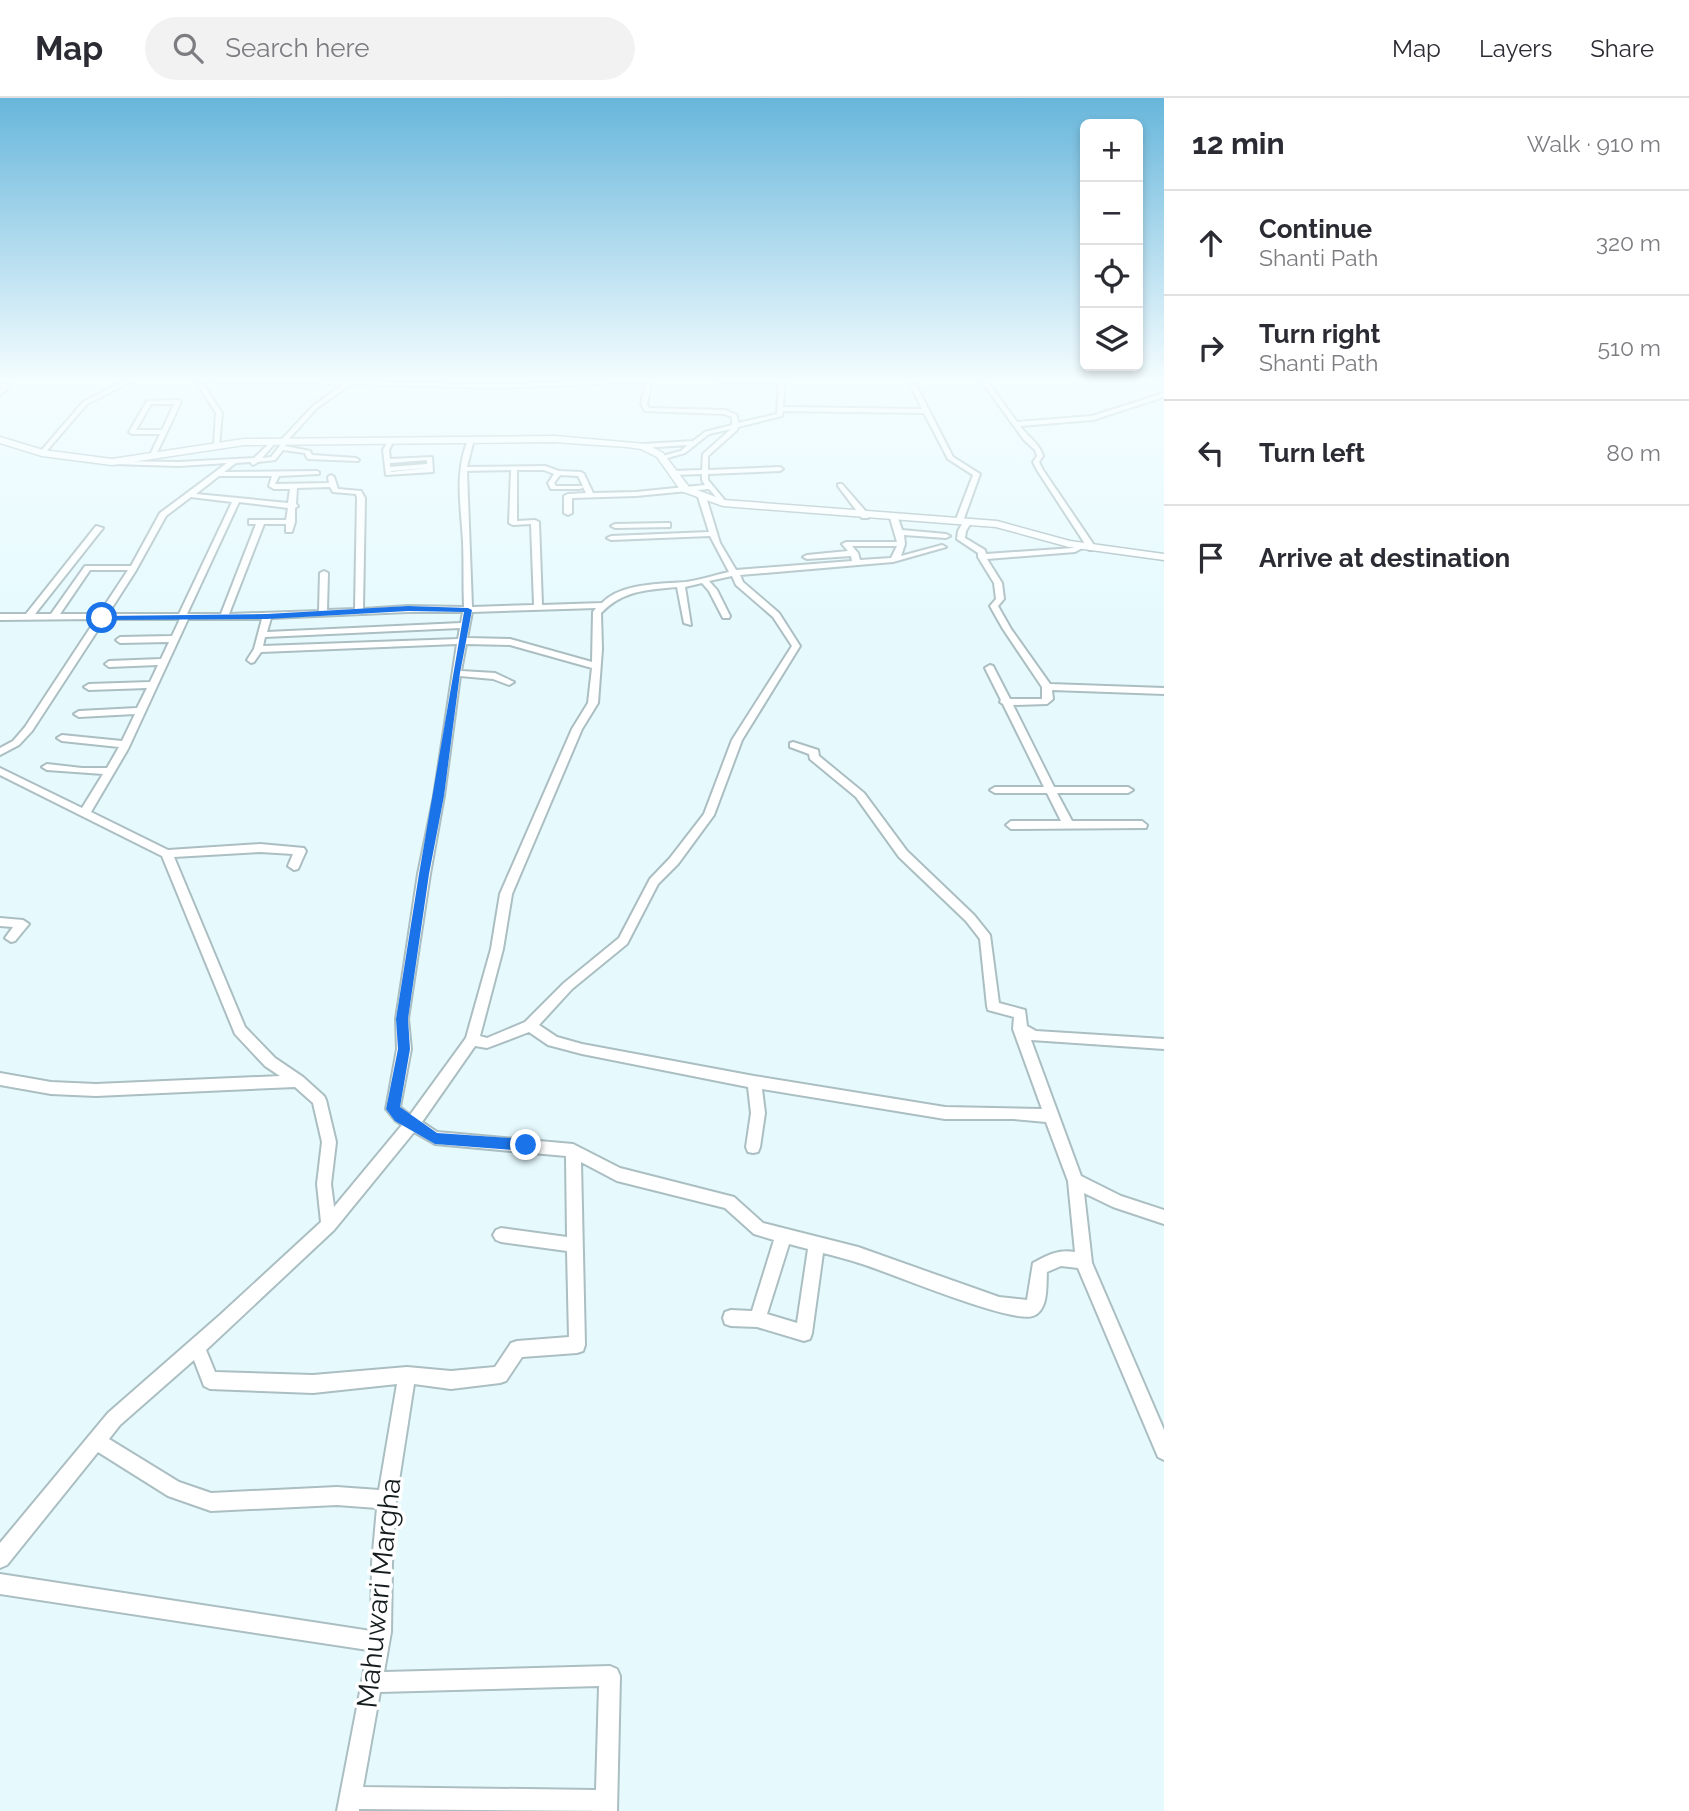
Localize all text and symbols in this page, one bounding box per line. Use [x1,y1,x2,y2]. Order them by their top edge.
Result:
search box [145,17,635,80]
text: Map [35,29,103,68]
icon: search [169,29,207,67]
text: Search here [225,33,370,63]
text: Map [1392,34,1441,63]
text: Layers [1479,34,1552,63]
text: Share [1590,34,1654,63]
map controls [1080,119,1143,371]
button: + [1080,119,1143,182]
text: 12 min [1192,126,1285,161]
text: Walk · 910 m [1527,130,1661,157]
button: − [1080,182,1143,245]
text: Continue [1259,214,1372,244]
icon: ahead [1192,224,1230,262]
text: 320 m [1596,229,1661,256]
text: Shanti Path [1259,244,1379,271]
button: locate [1080,245,1143,308]
button: layers [1080,308,1143,371]
text: Turn right [1259,319,1380,349]
icon: right [1192,329,1230,367]
text: 510 m [1598,334,1661,361]
text: Shanti Path [1259,349,1379,376]
icon: left [1192,434,1230,472]
text: Turn left [1259,438,1365,468]
text: 80 m [1606,439,1661,466]
icon: arrive [1192,539,1230,577]
text: Arrive at destination [1259,543,1510,573]
route start [86,602,117,633]
route end [510,1129,541,1160]
street label: Mahuwari Margha [350,1476,408,1710]

